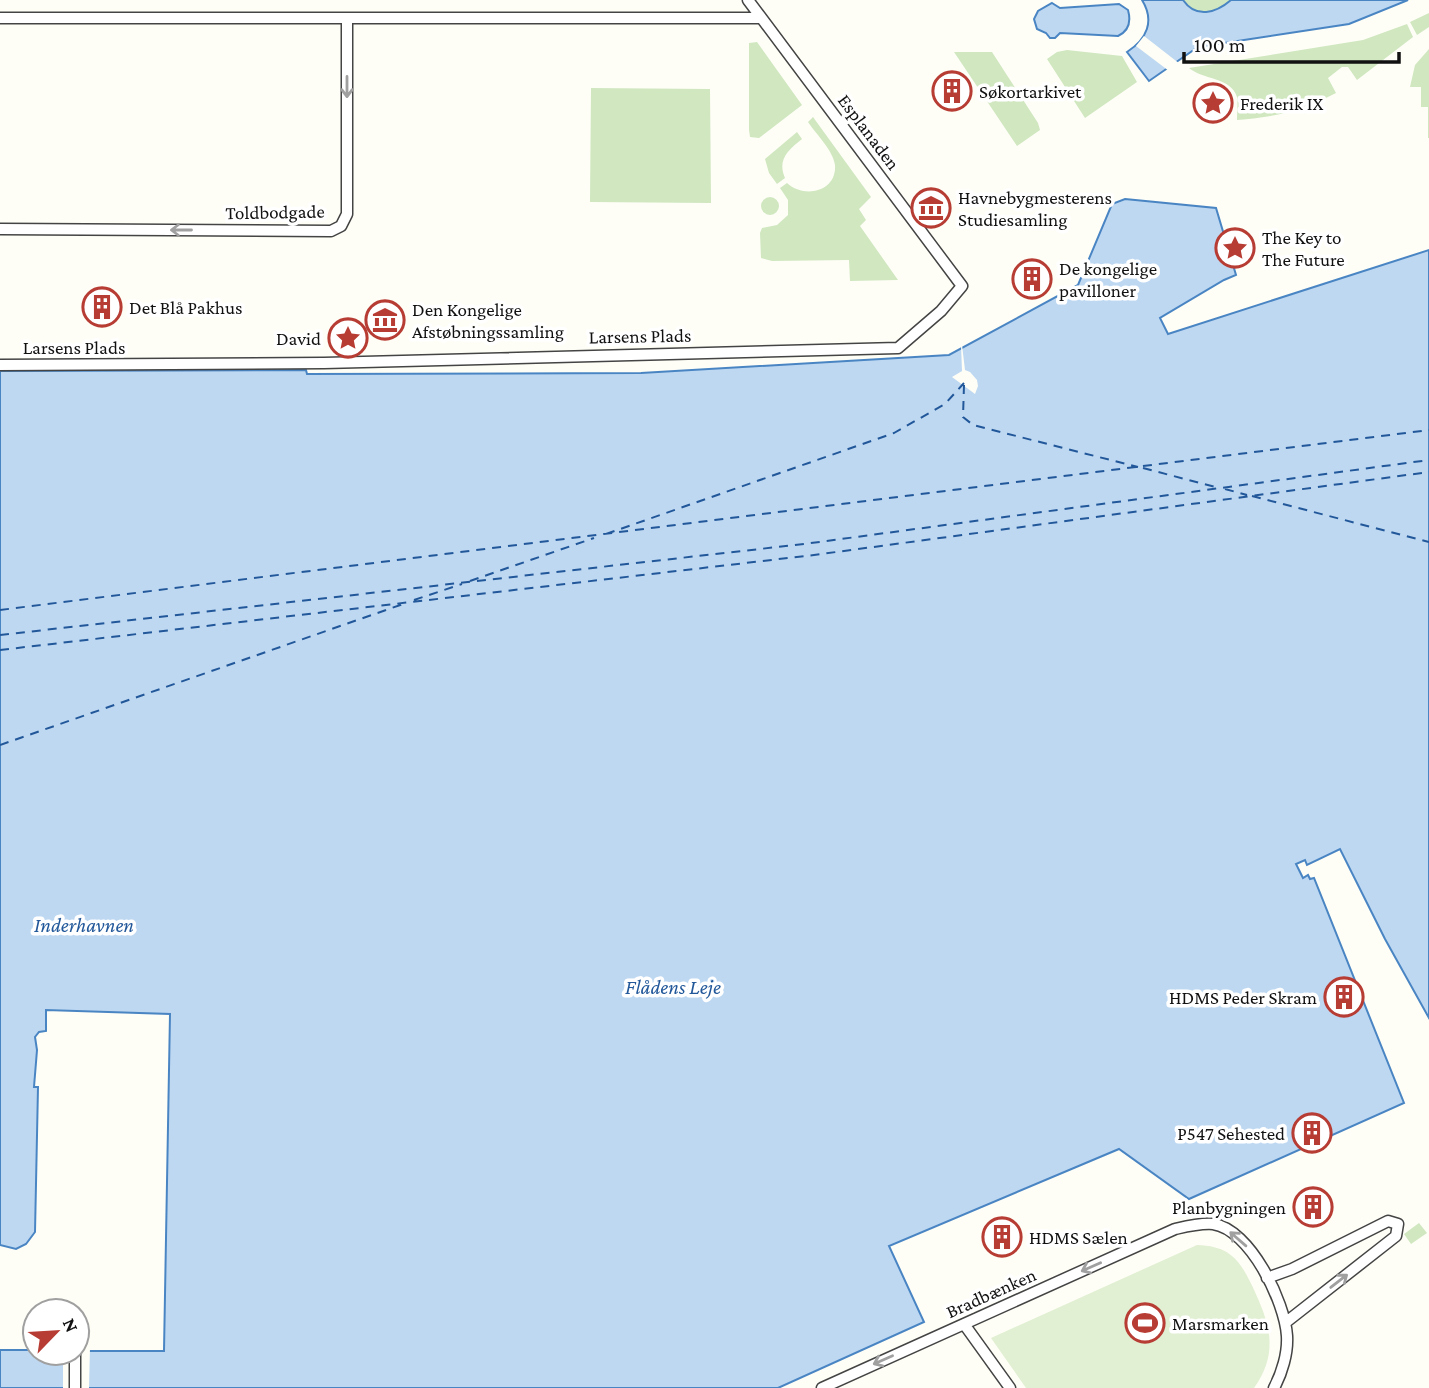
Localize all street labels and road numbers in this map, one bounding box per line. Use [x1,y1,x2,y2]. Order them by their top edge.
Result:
street label: Esplanaden [834,90,904,174]
street label: Toldbodgade [225,201,325,223]
street label: Larsens Plads [588,325,692,347]
street label: Larsens Plads [23,337,125,358]
street label: Bradbænken [943,1264,1039,1322]

